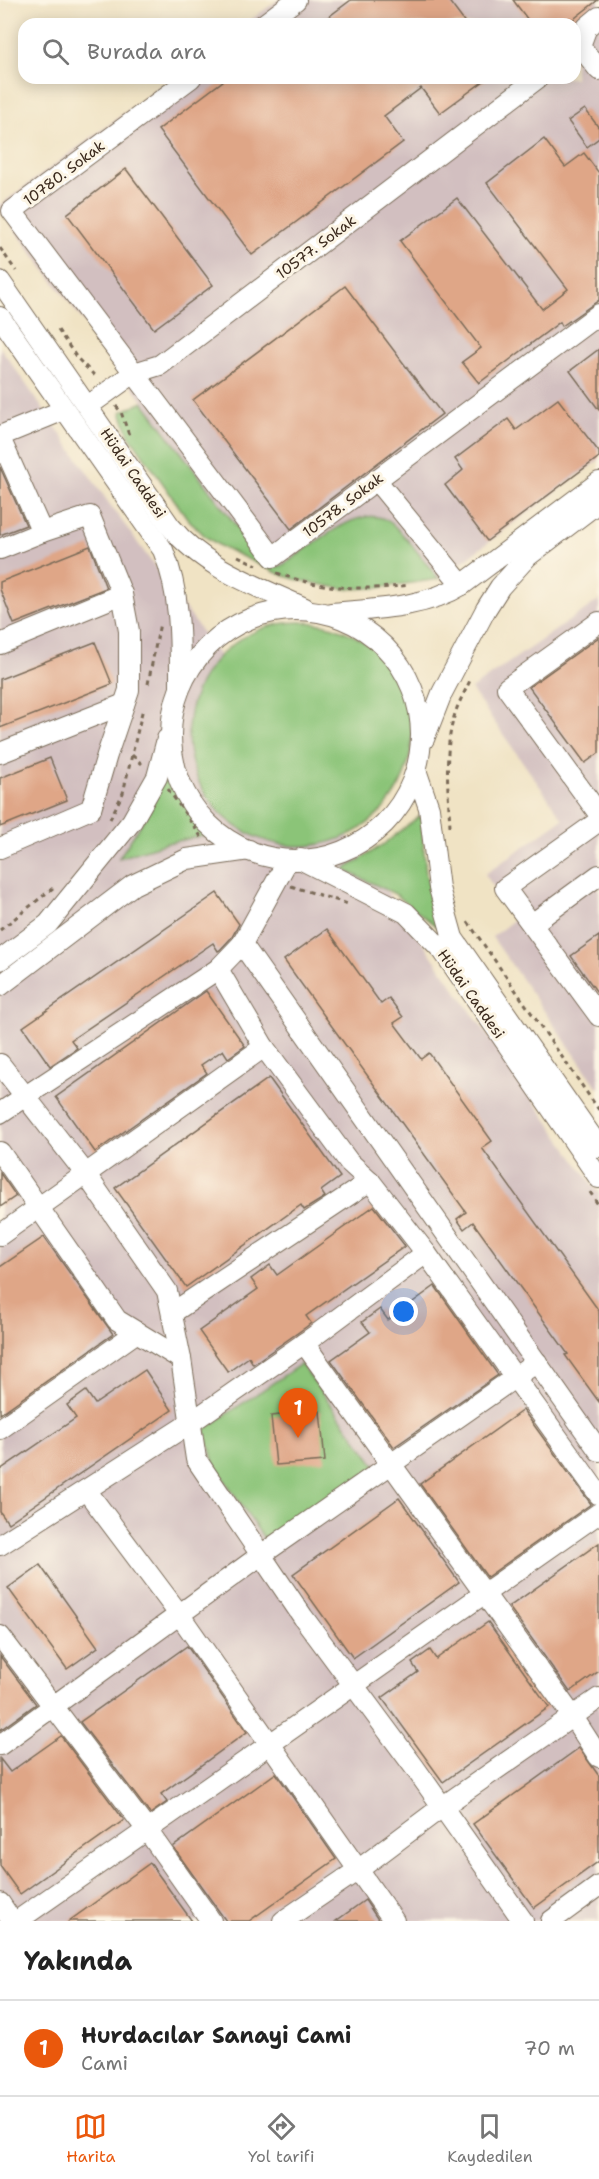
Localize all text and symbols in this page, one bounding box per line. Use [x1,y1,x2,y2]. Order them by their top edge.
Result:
search box [18,18,581,84]
icon: search [39,35,72,68]
text: Burada ara [87,37,206,66]
street label: 10780. Sokak [19,136,109,210]
street label: 10577. Sokak [272,210,360,284]
street label: Hüdai Caddesi [96,424,170,522]
street label: 10578. Sokak [298,468,388,542]
street label: Hüdai Caddesi [433,945,509,1043]
your location [389,1297,418,1326]
pin: 1 [278,1388,318,1438]
text: Yakında [24,1943,132,1978]
text: Hurdacılar Sanayi Cami [81,2021,351,2050]
text: 1 [39,2035,48,2061]
text: 70 m [523,2035,575,2061]
text: Cami [81,2050,128,2076]
tab: Harita [66,2110,115,2167]
tab: Yol tarifi [248,2110,315,2167]
tab: Kaydedilen [447,2110,533,2167]

